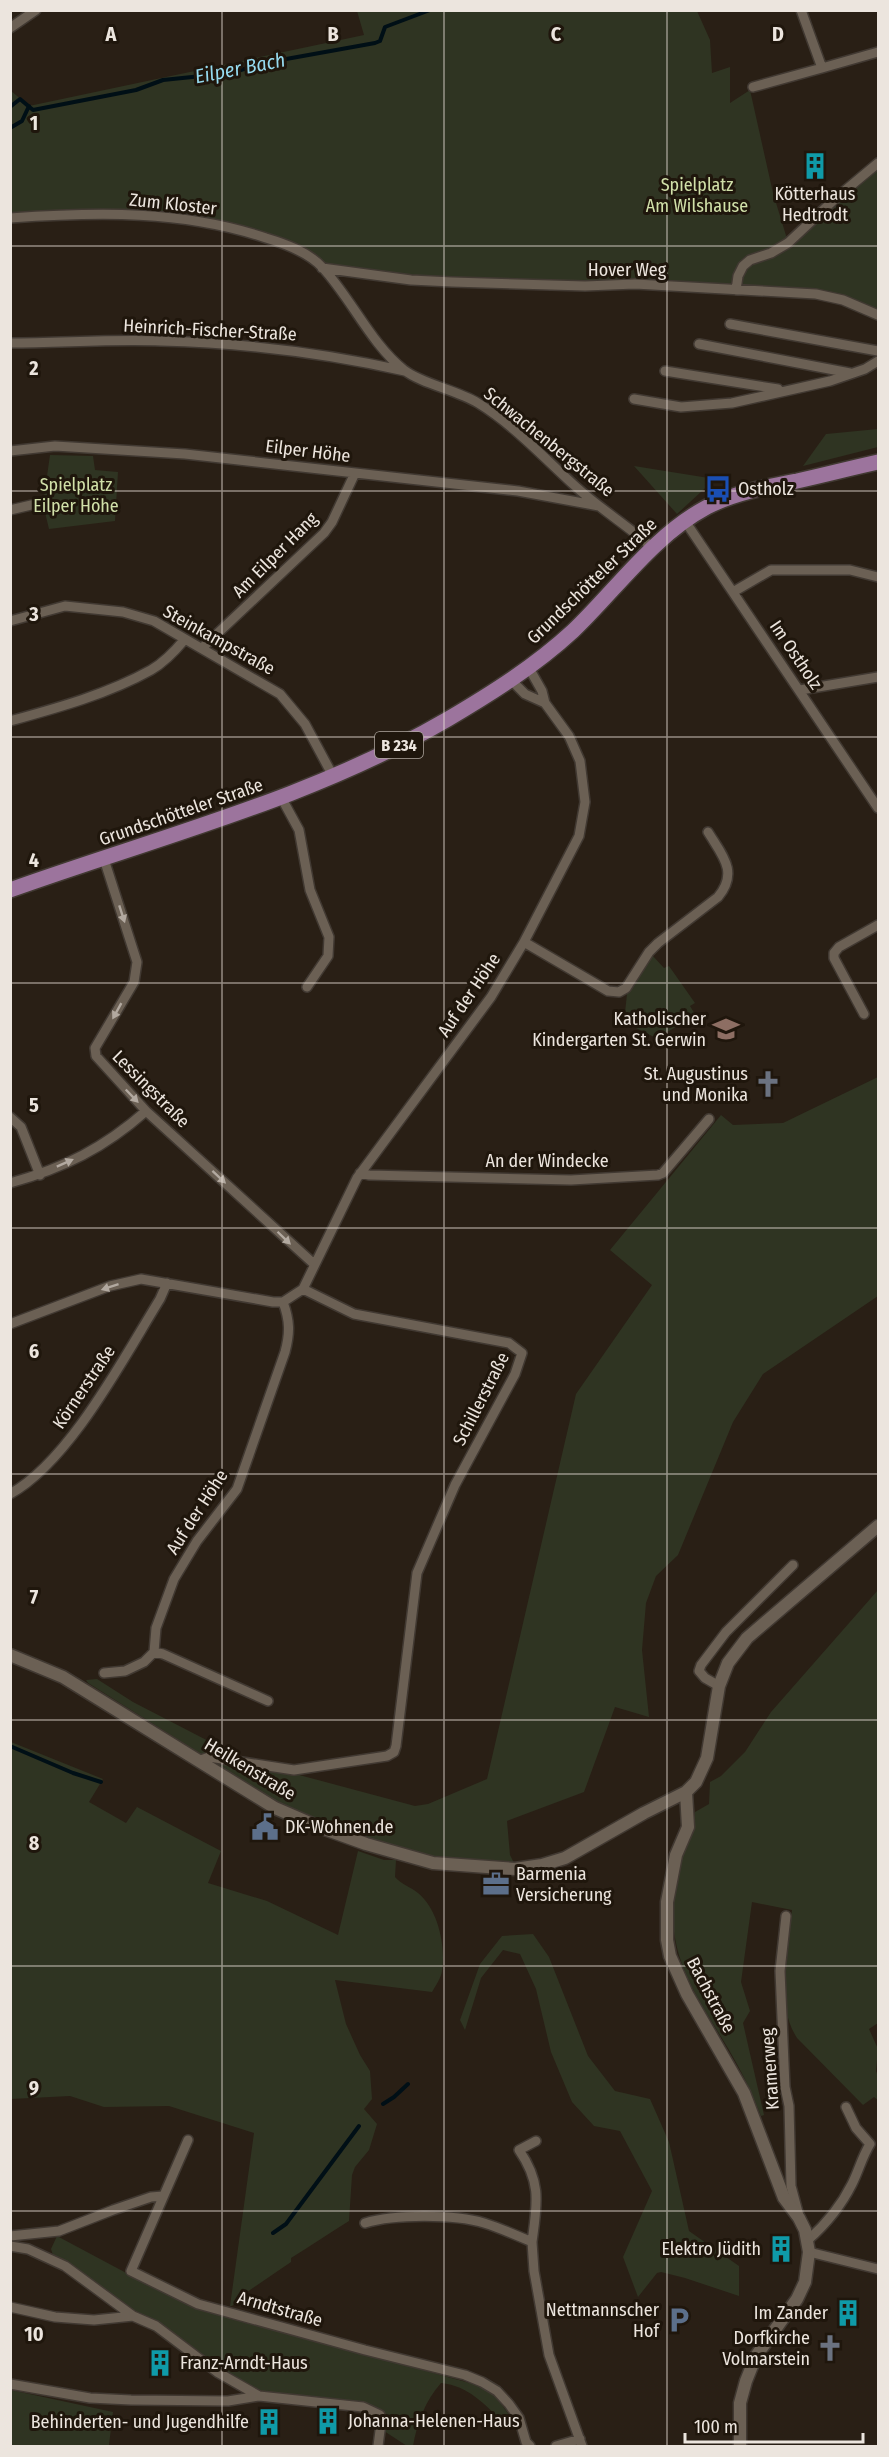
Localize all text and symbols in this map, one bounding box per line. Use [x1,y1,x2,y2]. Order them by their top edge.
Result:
text: A [105,22,118,46]
text: B [327,22,339,46]
text: C [551,22,562,46]
text: D [772,22,784,46]
water label: Eilper Bach [193,47,287,89]
text: 1 [30,111,38,135]
building icon: Kötterhaus Hedtrodt [800,151,830,181]
park label: Spielplatz Am Wilshause [646,174,748,217]
place label: Kötterhaus Hedtrodt [775,183,856,226]
street label: Zum Kloster [128,188,218,220]
street label: Hover Weg [588,259,667,281]
street label: Heinrich-Fischer-Straße [123,314,297,346]
text: 2 [28,356,39,380]
street label: Schwachenbergstraße [479,383,619,501]
street label: Eilper Höhe [264,435,352,467]
park label: Spielplatz Eilper Höhe [33,474,119,517]
bus stop icon: Ostholz [703,474,733,504]
place label: Ostholz [738,478,794,500]
street label: Am Eilper Hang [228,507,323,602]
street label: Grundschötteler Straße [523,513,662,649]
street label: Steinkampstraße [159,600,279,680]
text: 3 [28,602,39,626]
street label: Im Ostholz [765,616,827,694]
road number: B 234 [375,732,423,758]
street label: Grundschötteler Straße [96,774,266,850]
text: 4 [29,848,39,872]
one-way arrow [117,905,127,923]
street label: Auf der Höhe [433,949,505,1041]
one-way arrow [112,1003,122,1020]
place label: Katholischer Kindergarten St. Gerwin [532,1008,707,1051]
school or university icon: Katholischer Kindergarten St. Gerwin [711,1014,741,1044]
street label: Lessingstraße [108,1046,194,1132]
place label: St. Augustinus und Monika [644,1063,748,1106]
church icon: St. Augustinus und Monika [753,1069,783,1099]
one-way arrow [124,1089,138,1103]
text: 5 [29,1093,39,1117]
street label: An der Windecke [485,1150,609,1172]
one-way arrow [57,1158,75,1168]
one-way arrow [212,1170,227,1184]
one-way arrow [277,1231,291,1245]
one-way arrow [101,1282,119,1292]
text: 6 [29,1339,39,1363]
street label: Körnerstraße [48,1341,120,1433]
street label: Schillerstraße [448,1349,514,1449]
street label: Auf der Höhe [162,1465,233,1558]
text: 7 [30,1585,39,1609]
street label: Heilkenstraße [200,1733,300,1805]
public building icon: DK-Wohnen.de [250,1812,280,1842]
place label: DK-Wohnen.de [285,1816,393,1838]
text: 8 [29,1831,40,1855]
place label: Barmenia Versicherung [516,1863,612,1906]
office icon: Barmenia Versicherung [481,1869,511,1899]
street label: Bachstraße [682,1953,740,2037]
street label: Kramerweg [756,2027,784,2111]
text: 9 [29,2076,39,2100]
building icon: Elektro Jüdith [766,2234,796,2264]
place label: Elektro Jüdith [661,2238,761,2260]
street label: Arndtstraße [235,2286,325,2332]
building icon: Im Zander [833,2298,863,2328]
place label: Nettmannscher Hof [546,2299,660,2342]
place label: Im Zander [754,2302,829,2324]
parking icon: Nettmannscher Hof [664,2305,694,2335]
text: 10 [24,2322,44,2346]
place label: Dorfkirche Volmarstein [722,2327,810,2370]
church icon: Dorfkirche Volmarstein [815,2333,845,2363]
building icon: Franz-Arndt-Haus [145,2348,175,2378]
place label: Franz-Arndt-Haus [180,2352,308,2374]
building icon: Johanna-Helenen-Haus [313,2406,343,2436]
scale bar [685,2406,864,2444]
building icon: Behinderten- und Jugendhilfe [254,2407,284,2437]
place label: Johanna-Helenen-Haus [348,2410,520,2432]
place label: Behinderten- und Jugendhilfe [31,2411,249,2433]
text: 100 m [694,2416,738,2438]

